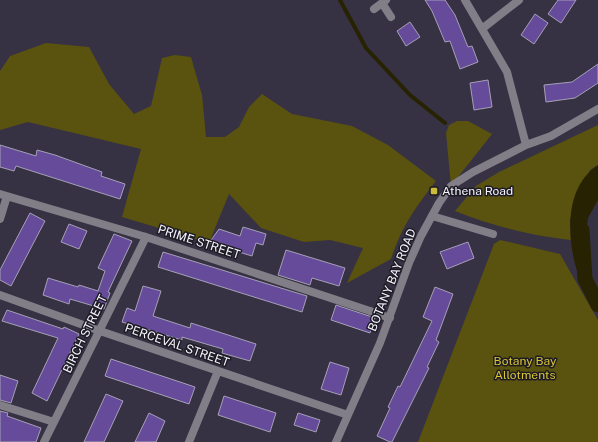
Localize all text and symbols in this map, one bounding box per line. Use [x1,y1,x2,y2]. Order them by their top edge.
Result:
place label: Athena Road [442,184,513,198]
marker: Athena Road [429,186,439,196]
street label: PRIME STREET [156,222,242,262]
street label: BOTANY BAY ROAD [365,227,419,333]
street label: BIRCH STREET [60,293,110,375]
street label: PERCEVAL STREET [123,321,231,369]
park label: Botany Bay Allotments [494,354,557,382]

